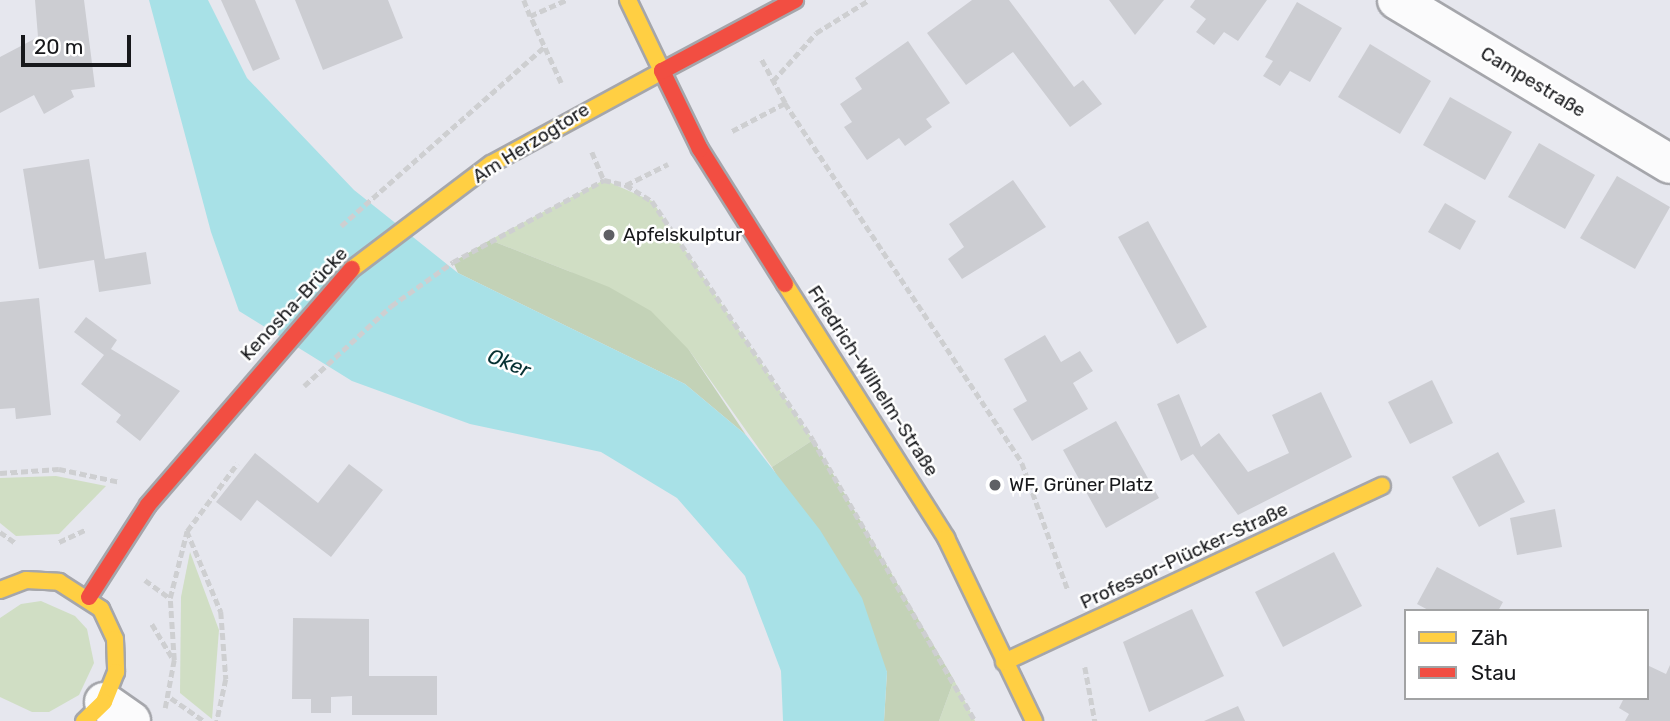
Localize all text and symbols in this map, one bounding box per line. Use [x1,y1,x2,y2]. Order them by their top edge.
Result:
scale bar [24,21,135,65]
text: 20 m [34,34,83,59]
street label: Campestraße [1476,42,1590,122]
street label: Am Herzogtore [468,98,594,188]
place label: Apfelskulptur [623,224,742,246]
marker: Apfelskulptur [601,227,617,243]
street label: Kenosha-Brücke [236,243,352,365]
street label: Friedrich-Wilhelm-Straße [803,281,943,481]
water label: Oker [484,343,534,383]
place label: WF, Grüner Platz [1009,474,1154,496]
marker: WF, Grüner Platz [987,477,1003,493]
street label: Professor-Plücker-Straße [1077,498,1291,614]
legend [1404,609,1649,700]
text: Zäh [1471,625,1508,650]
text: Stau [1471,660,1517,685]

